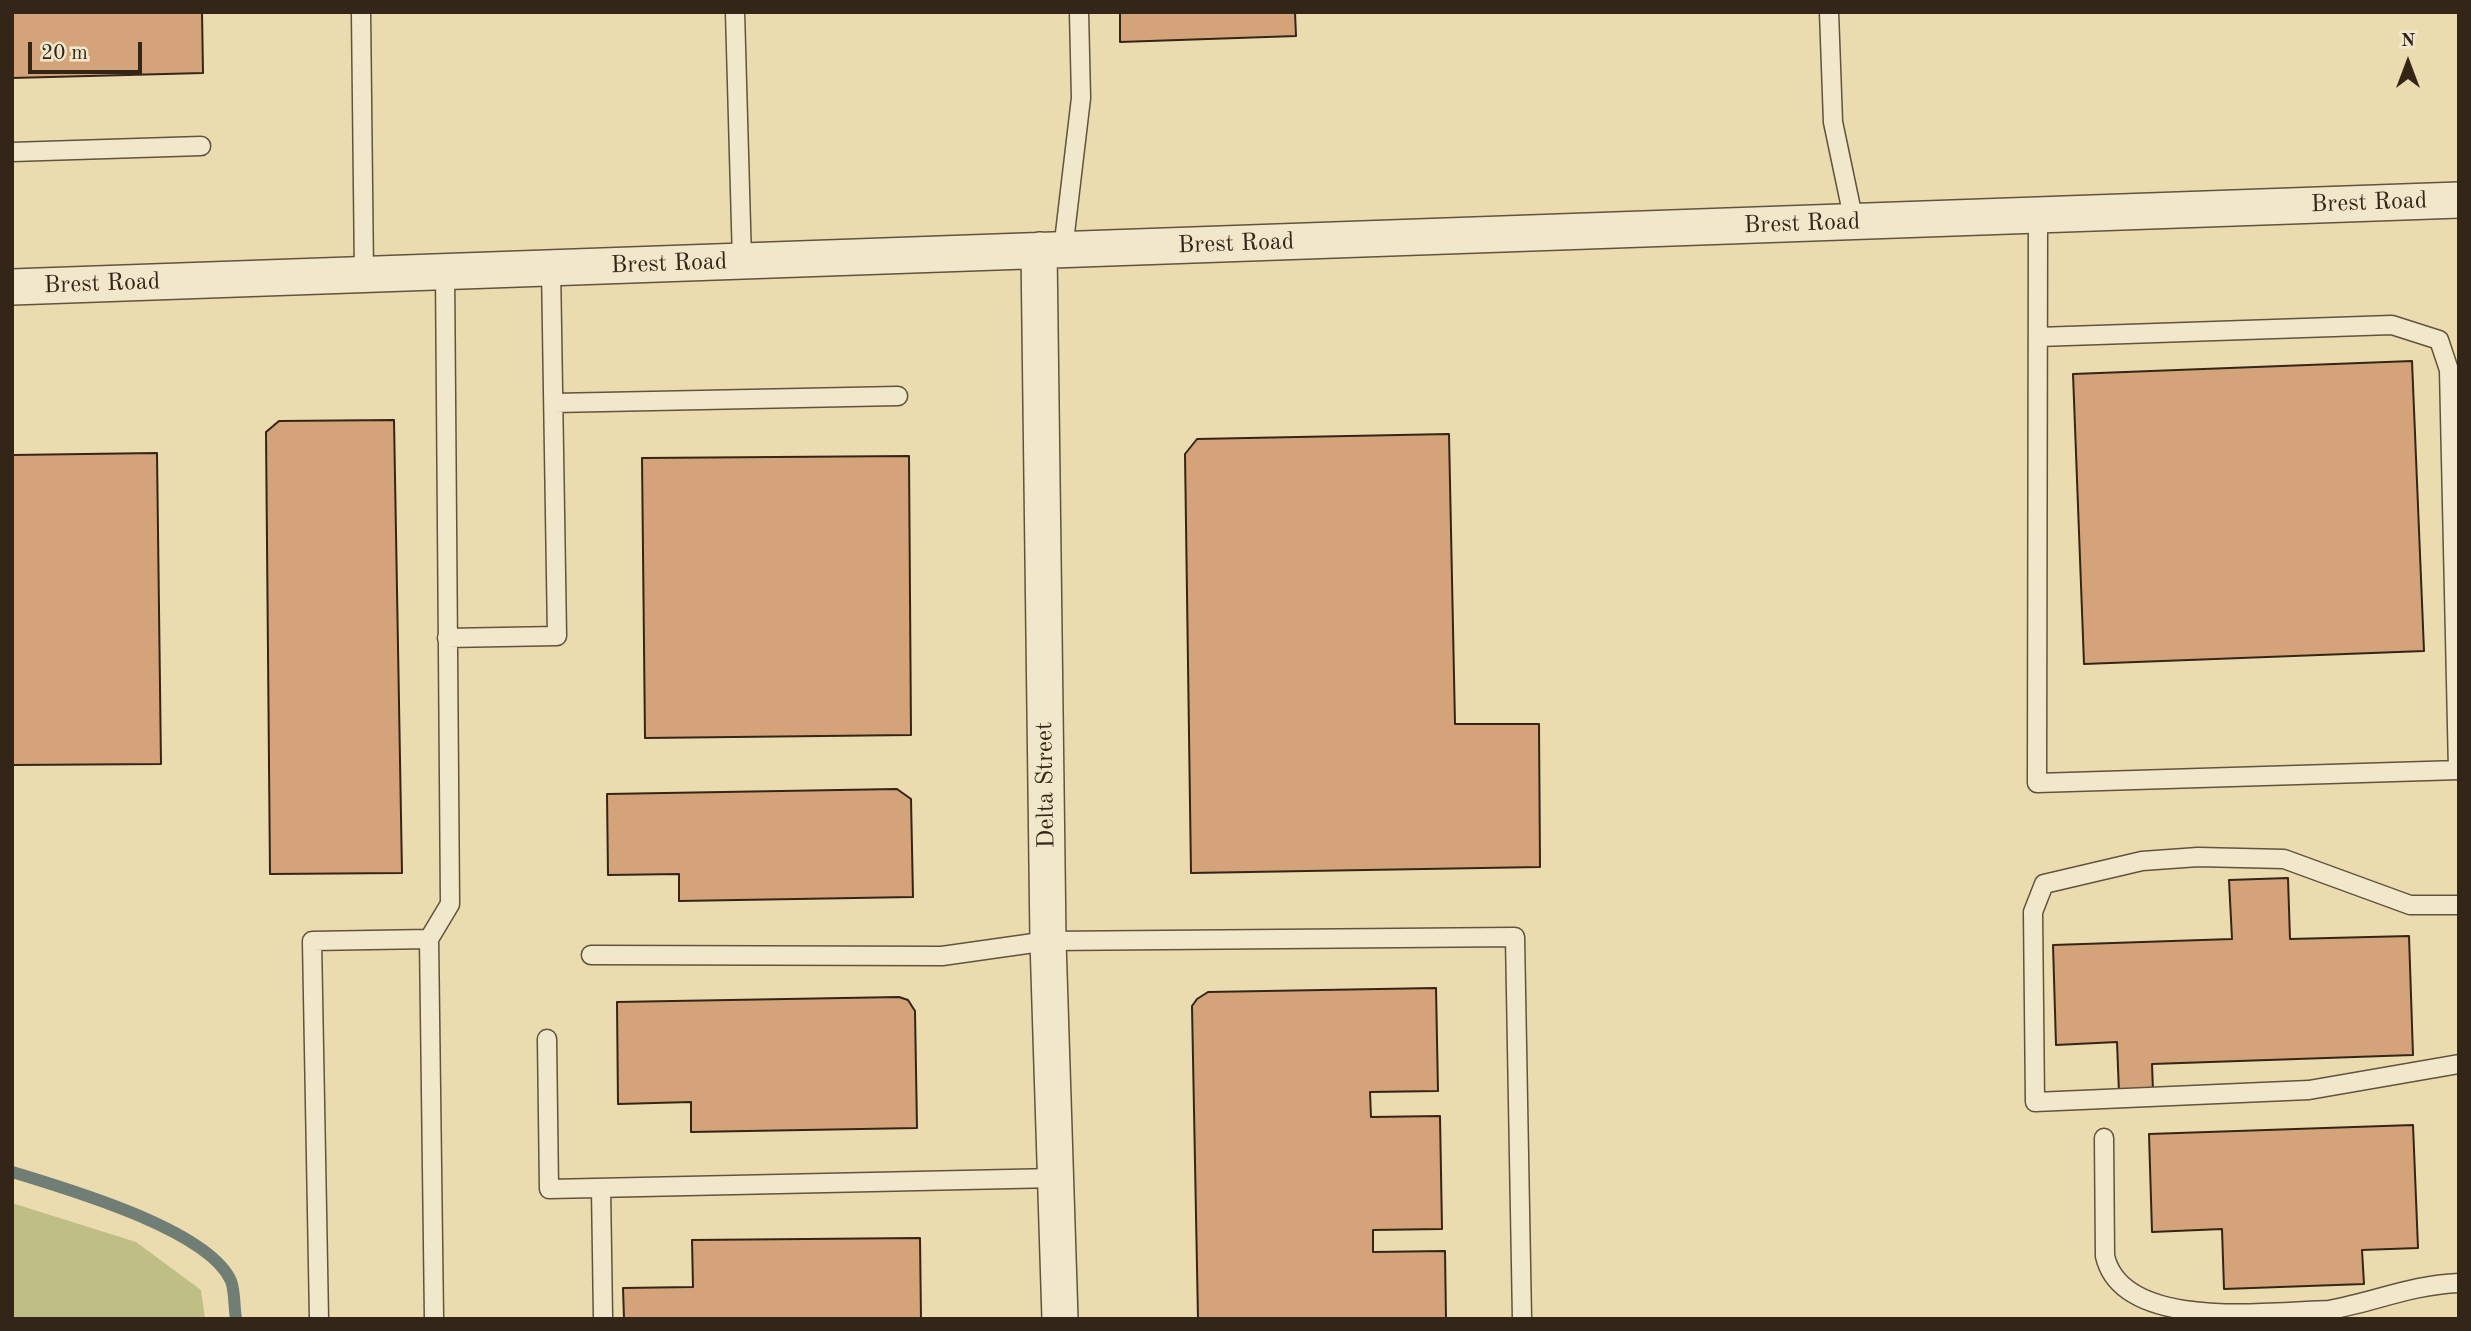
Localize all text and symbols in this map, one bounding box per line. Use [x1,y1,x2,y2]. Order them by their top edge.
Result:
scale bar [32,28,145,72]
north arrow [2373,28,2443,98]
text: N [2401,32,2415,51]
text: 20 m [41,43,88,64]
street label: Brest Road [2310,187,2428,219]
street label: Brest Road [1743,208,1861,240]
street label: Brest Road [1177,228,1295,260]
street label: Brest Road [610,248,728,280]
street label: Brest Road [43,268,161,300]
street label: Delta Street [1030,721,1062,849]

